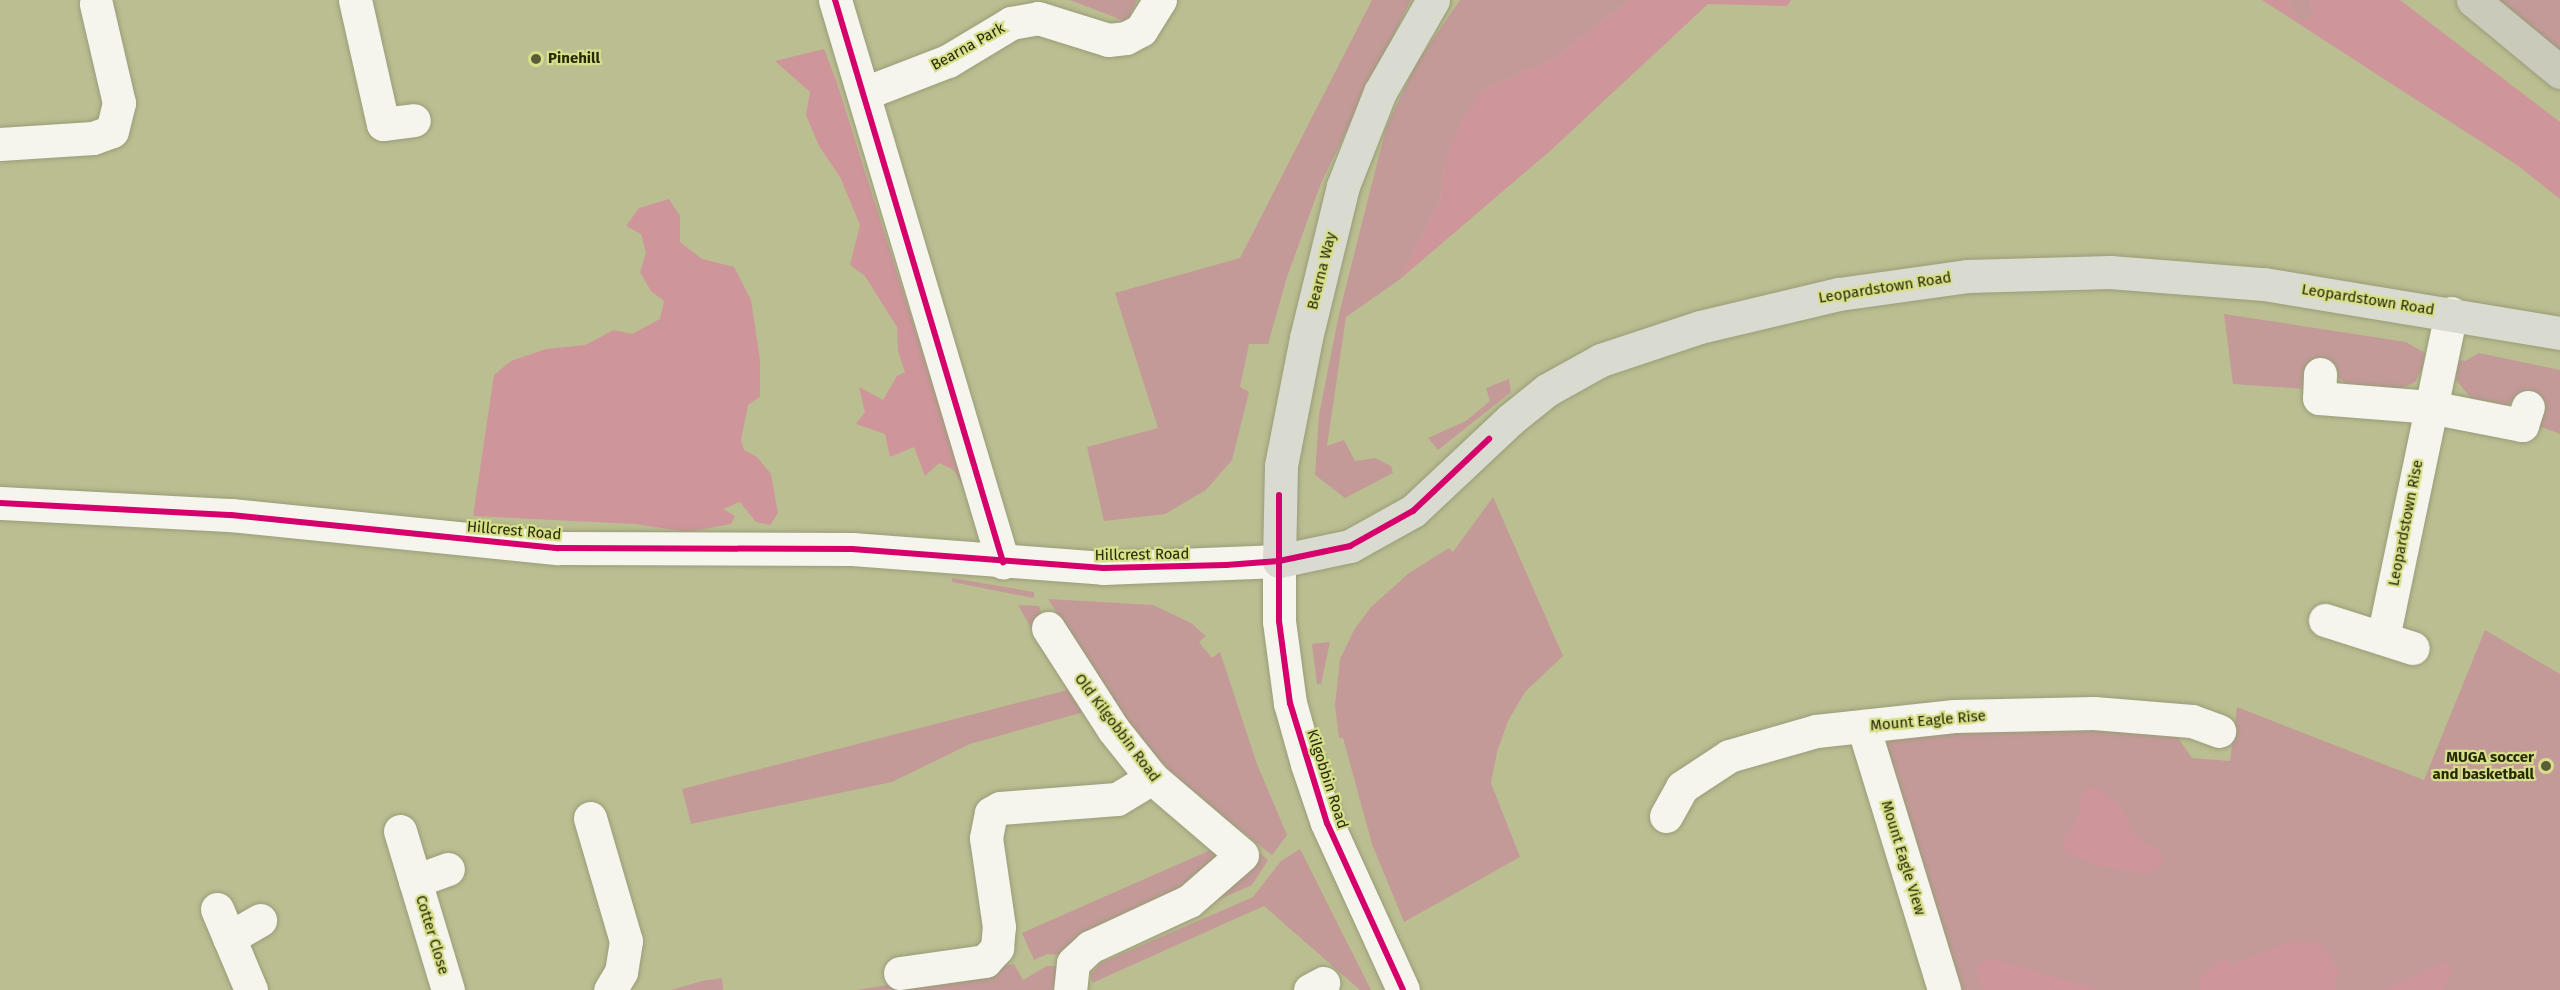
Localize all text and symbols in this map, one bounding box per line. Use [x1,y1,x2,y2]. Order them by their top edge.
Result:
street label: Bearna Park [928,19,1008,75]
place label: Pinehill [548,50,600,68]
marker: Pinehill [529,52,543,66]
street label: Bearna Way [1304,230,1340,312]
street label: Leopardstown Road [1817,269,1953,307]
street label: Leopardstown Road [2300,281,2436,319]
street label: Leopardstown Rise [2385,458,2427,588]
street label: Hillcrest Road [466,518,562,544]
street label: Hillcrest Road [1094,545,1190,565]
street label: Old Kilgobbin Road [1070,670,1164,786]
street label: Mount Eagle Rise [1869,707,1987,735]
street label: Kilgobbin Road [1302,727,1352,831]
place label: MUGA soccer and basketball [2433,748,2534,783]
marker: MUGA soccer and basketball [2539,759,2553,773]
street label: Mount Eagle View [1877,798,1929,918]
street label: Cotter Close [411,893,453,977]

